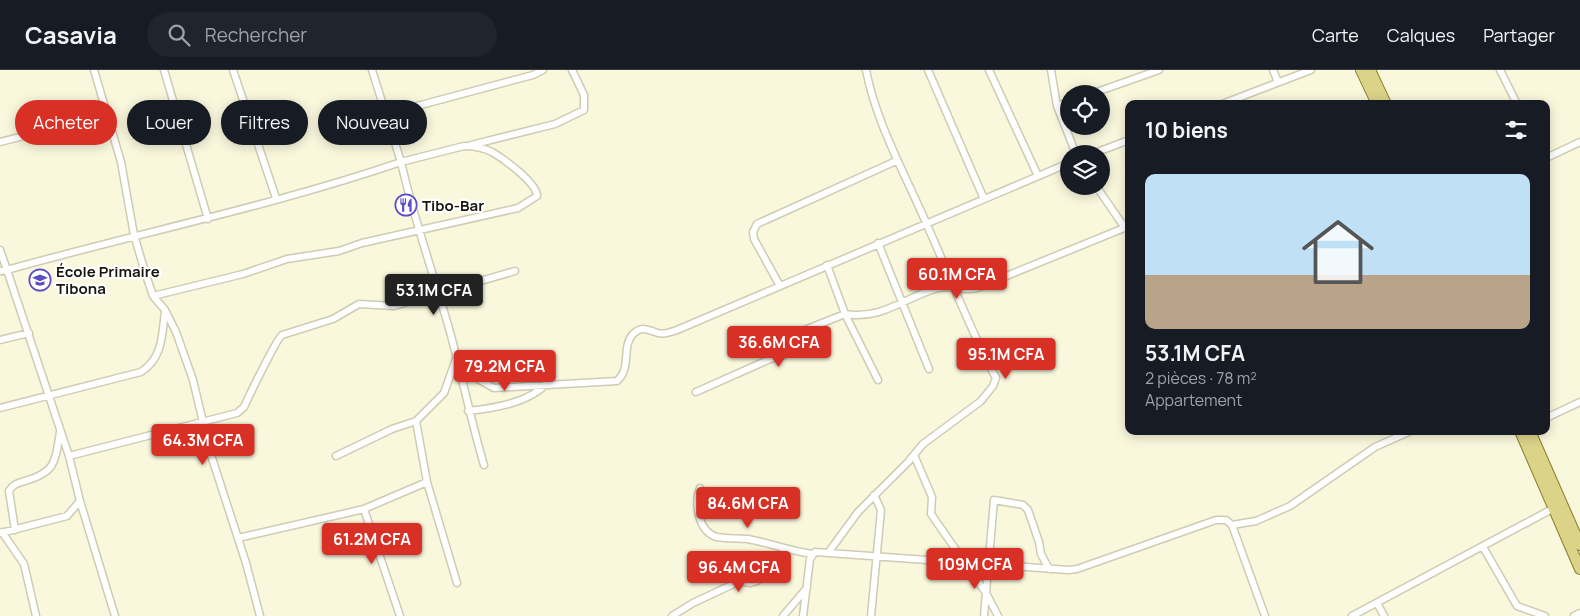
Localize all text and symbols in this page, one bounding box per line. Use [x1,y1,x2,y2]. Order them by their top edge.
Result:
search box [147,12,497,57]
text: Casavia [25,18,117,51]
icon: search [165,21,193,49]
text: Rechercher [205,22,307,48]
text: Carte [1312,23,1359,47]
text: Calques [1387,23,1455,47]
text: Partager [1483,23,1555,47]
map controls [1060,85,1110,195]
button: locate [1060,85,1110,135]
chip: Acheter [15,100,117,145]
chip: Louer [127,100,211,145]
chip: Filtres [221,100,308,145]
chip: Nouveau [318,100,427,145]
text: 10 biens [1145,116,1228,144]
icon: filters [1502,116,1530,144]
button: layers [1060,145,1110,195]
restaurant icon: Tibo-Bar [394,193,418,217]
place label: Tibo-Bar [422,195,484,216]
icon: home [1293,207,1383,297]
pin: 60.1M CFA [900,258,1014,300]
place label: École Primaire Tibona [56,261,160,299]
text: 60.1M CFA [918,263,996,285]
school or university icon: École Primaire Tibona [28,268,52,292]
pin: 53.1M CFA [377,274,491,316]
text: 53.1M CFA [396,279,472,301]
pin: 36.6M CFA [722,326,836,368]
text: 36.6M CFA [738,331,820,353]
pin: 95.1M CFA [949,338,1063,380]
text: 53.1M CFA [1145,339,1245,367]
text: 95.1M CFA [968,343,1044,365]
pin: 79.2M CFA [448,350,562,392]
text: 79.2M CFA [465,355,545,377]
text: 2 pièces · 78 m² [1145,367,1257,389]
text: Appartement [1145,389,1242,411]
pin: 64.3M CFA [146,424,260,466]
text: 64.3M CFA [162,429,244,451]
pin: 84.6M CFA [691,486,805,529]
text: 84.6M CFA [707,492,789,514]
pin: 61.2M CFA [315,522,429,565]
text: 61.2M CFA [333,528,411,550]
pin: 109M CFA [923,548,1027,590]
pin: 96.4M CFA [682,550,796,593]
text: 109M CFA [937,553,1013,575]
text: 96.4M CFA [698,556,780,578]

